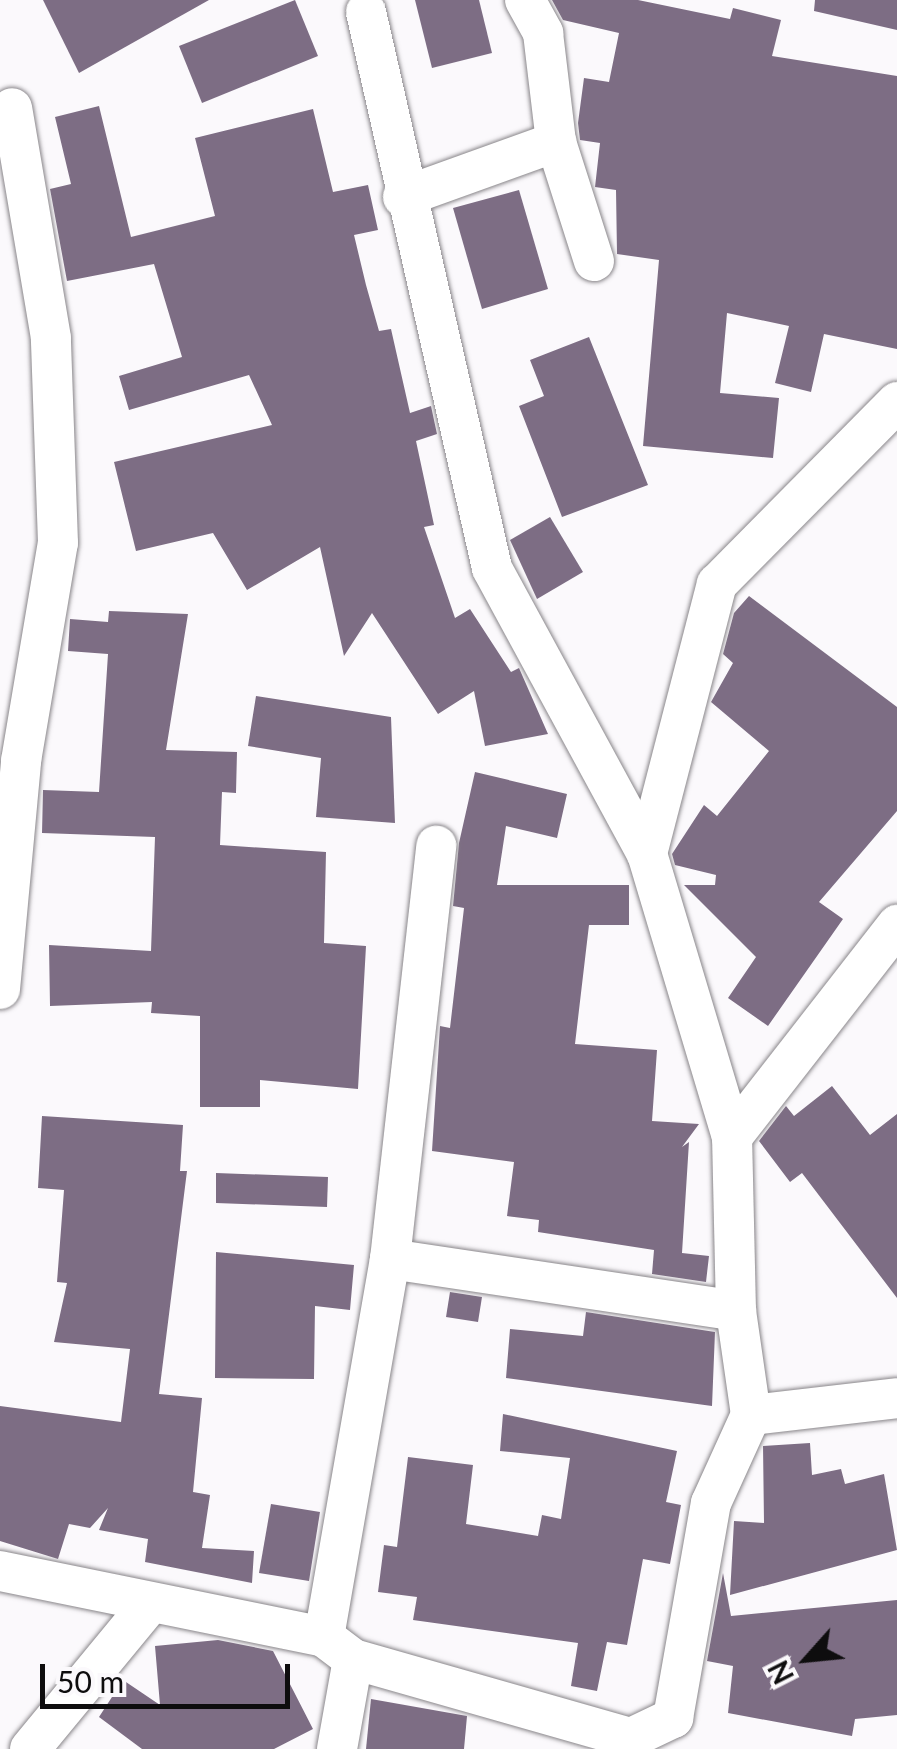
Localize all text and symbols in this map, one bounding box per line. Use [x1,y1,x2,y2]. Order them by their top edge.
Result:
north arrow [757,1609,857,1709]
scale bar [45,1644,295,1706]
text: N [760,1655,800,1690]
text: 50 m [57,1663,124,1699]

